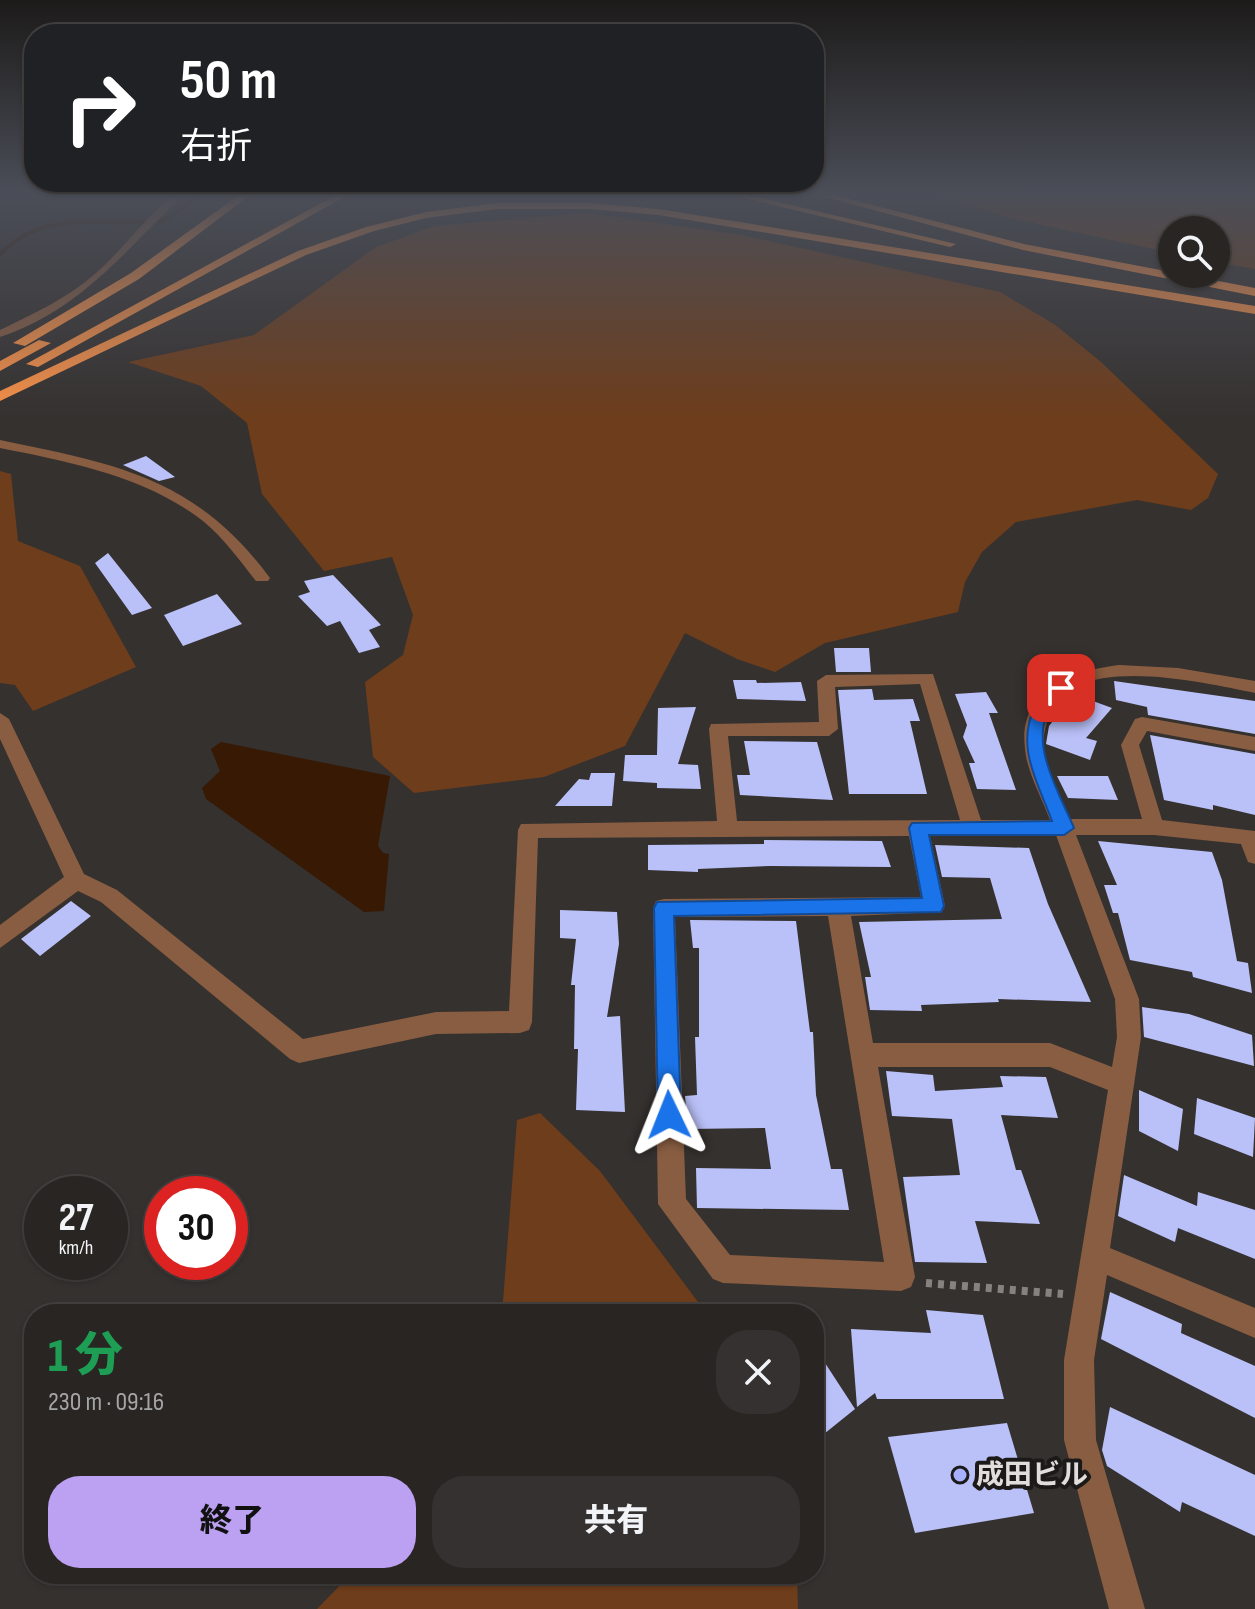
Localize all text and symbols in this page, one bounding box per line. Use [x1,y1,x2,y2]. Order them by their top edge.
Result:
text: 50 m [180,48,277,115]
icon: right [48,56,152,160]
text: 右折 [180,126,252,169]
map controls [1158,216,1230,288]
button: search [1158,216,1230,288]
pin [1027,654,1095,722]
icon: arrive [1039,666,1083,710]
position arrow [627,1073,711,1157]
speed limit sign: 30 [144,1176,248,1280]
text: 27 [59,1194,93,1242]
text: km/h [59,1236,93,1260]
text: 1 分 [48,1328,123,1385]
button: close [716,1330,800,1414]
text: 230 m · 09:16 [48,1387,164,1418]
place label: 成田ビル [976,1459,1088,1492]
marker: 成田ビル [951,1466,969,1484]
button: 終了 [48,1476,416,1568]
button: 共有 [432,1476,800,1568]

